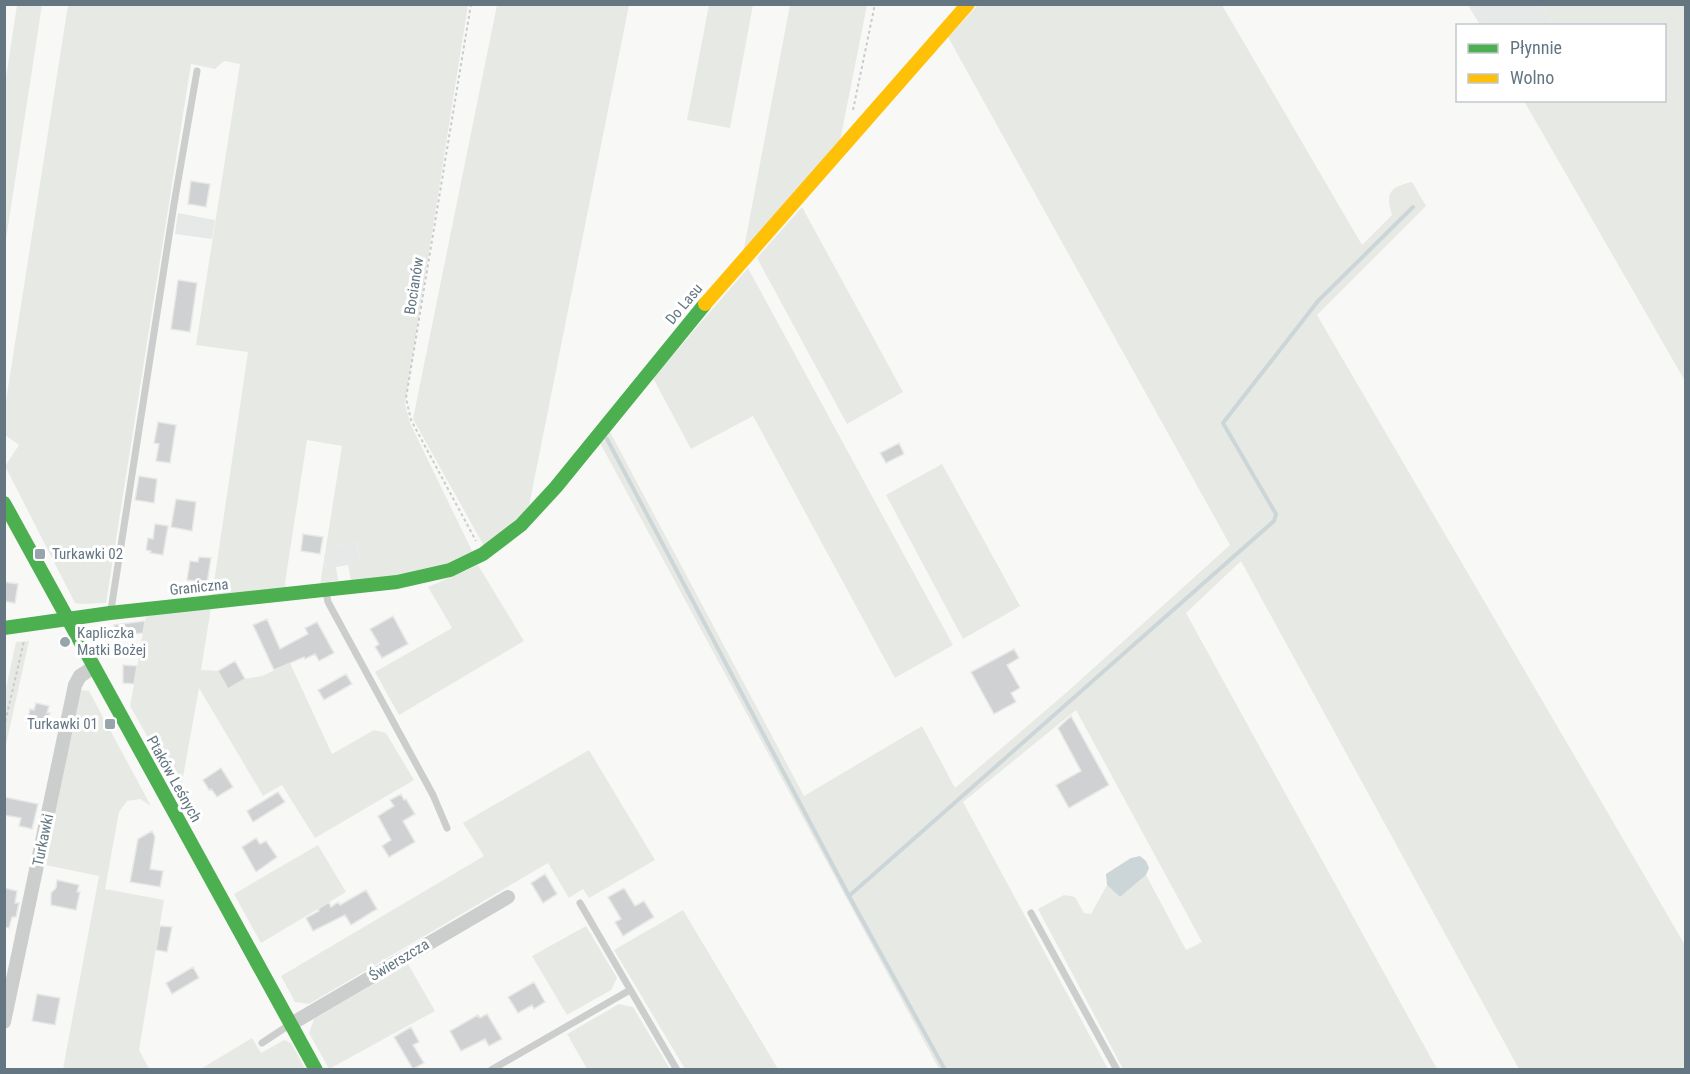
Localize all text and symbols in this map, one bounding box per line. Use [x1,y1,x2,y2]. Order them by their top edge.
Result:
legend [1456,24,1666,102]
text: Płynnie [1510,37,1562,58]
text: Wolno [1510,67,1554,88]
street label: Bocianów [401,256,427,316]
street label: Do Lasu [662,280,706,328]
place label: Turkawki 02 [52,545,123,563]
marker: Turkawki 02 [33,547,47,561]
street label: Graniczna [169,575,229,599]
place label: Kapliczka Matki Bożej [77,624,146,659]
marker: Kapliczka Matki Bożej [58,635,72,649]
place label: Turkawki 01 [27,715,98,733]
marker: Turkawki 01 [103,717,117,731]
street label: Ptaków Leśnych [143,733,205,825]
street label: Turkawki [29,812,57,868]
street label: Świerszcza [366,935,432,985]

